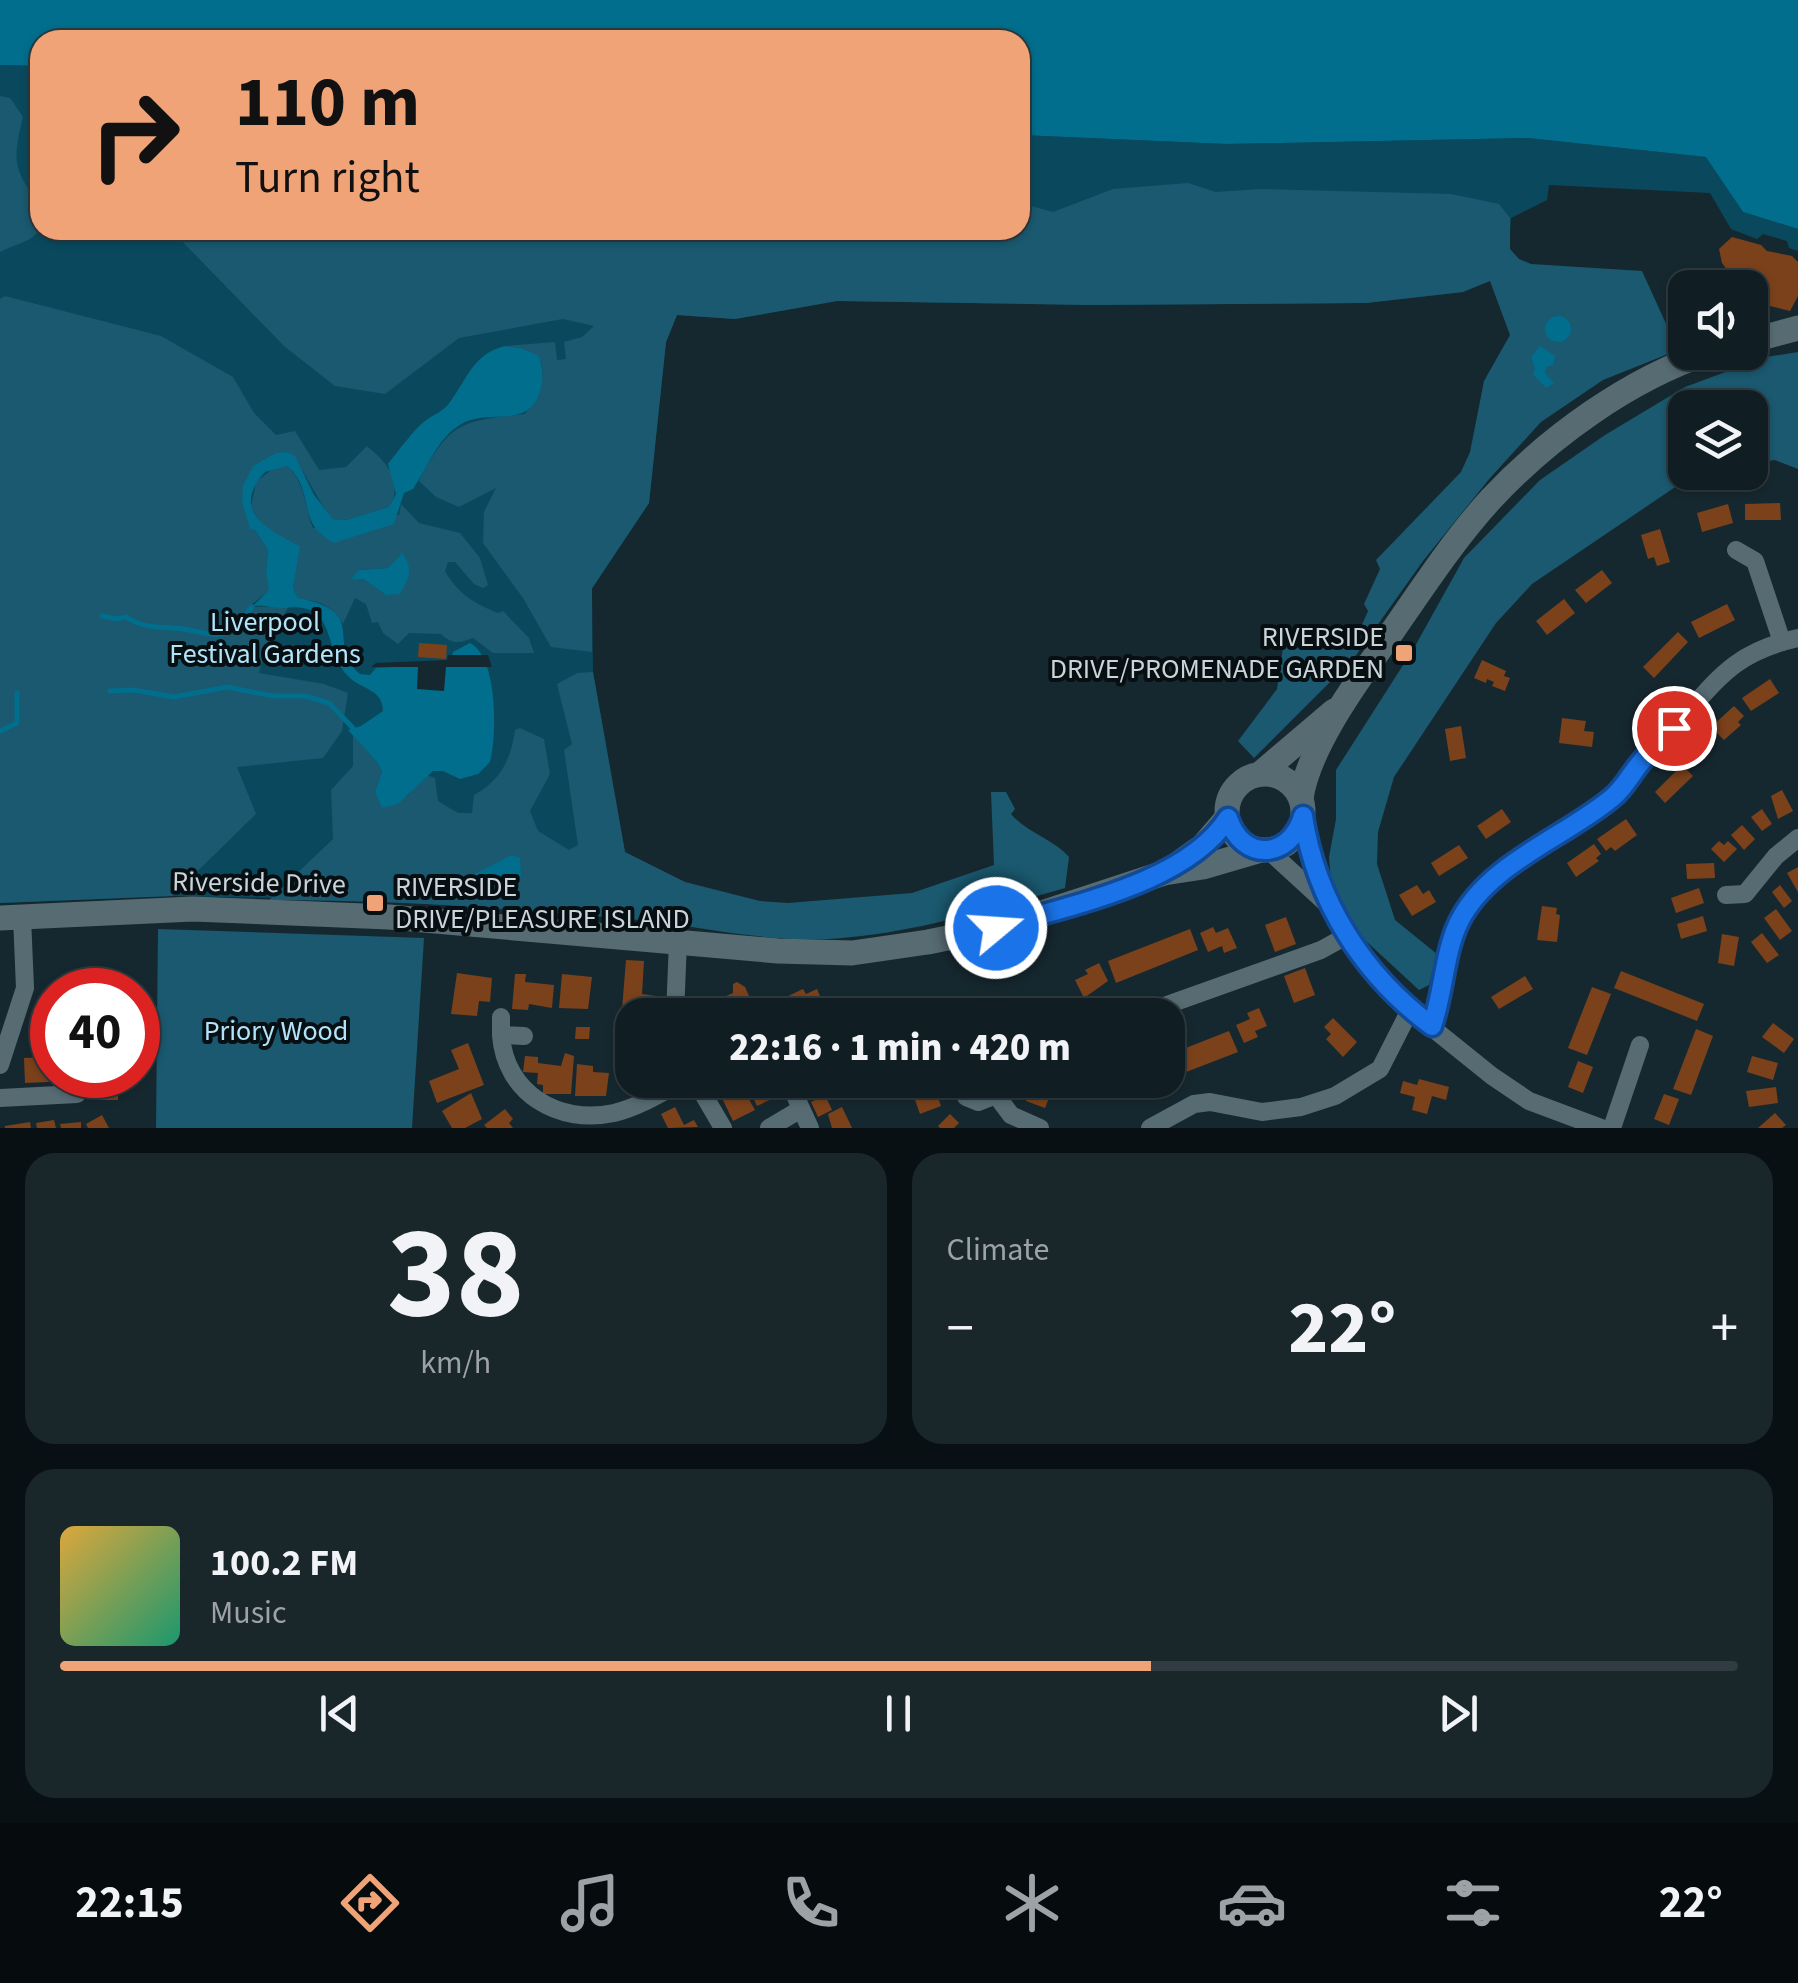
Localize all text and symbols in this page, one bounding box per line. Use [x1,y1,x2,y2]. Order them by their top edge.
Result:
text: 110 m [235,53,420,153]
icon: right [70,70,200,200]
text: Turn right [235,146,420,210]
map controls [1668,270,1768,490]
button: sound [1668,270,1768,370]
button: layers [1668,390,1768,490]
park label: Liverpool Festival Gardens [169,602,361,674]
place label: RIVERSIDE DRIVE/PROMENADE GARDEN [1050,617,1384,689]
marker: RIVERSIDE DRIVE/PROMENADE GARDEN [1393,642,1415,664]
pin [1632,686,1717,771]
icon: arrive [1647,701,1702,756]
street label: Riverside Drive [172,861,346,905]
place label: RIVERSIDE DRIVE/PLEASURE ISLAND [395,867,690,939]
position arrow [944,876,1048,980]
marker: RIVERSIDE DRIVE/PLEASURE ISLAND [364,892,386,914]
speed limit sign: 40 [30,968,160,1098]
park label: Priory Wood [204,1011,348,1051]
text: 22:16 · 1 min · 420 m [729,1021,1071,1075]
text: 38 [387,1182,524,1367]
text: Climate [947,1227,1049,1273]
text: 22° [1288,1275,1396,1382]
text: − [947,1290,974,1368]
text: + [1711,1290,1738,1368]
text: km/h [420,1340,491,1386]
text: 100.2 FM [210,1536,358,1590]
text: Music [210,1590,287,1636]
icon: previous [312,1686,367,1741]
icon: pause [871,1686,926,1741]
icon: next [1431,1686,1486,1741]
icon: directions [335,1868,405,1938]
icon: music [555,1868,625,1938]
icon: phone [776,1868,846,1938]
icon: climate [997,1868,1067,1938]
icon: car [1217,1868,1287,1938]
icon: filters [1438,1868,1508,1938]
text: 22:15 [75,1871,184,1935]
text: 22° [1659,1871,1723,1935]

